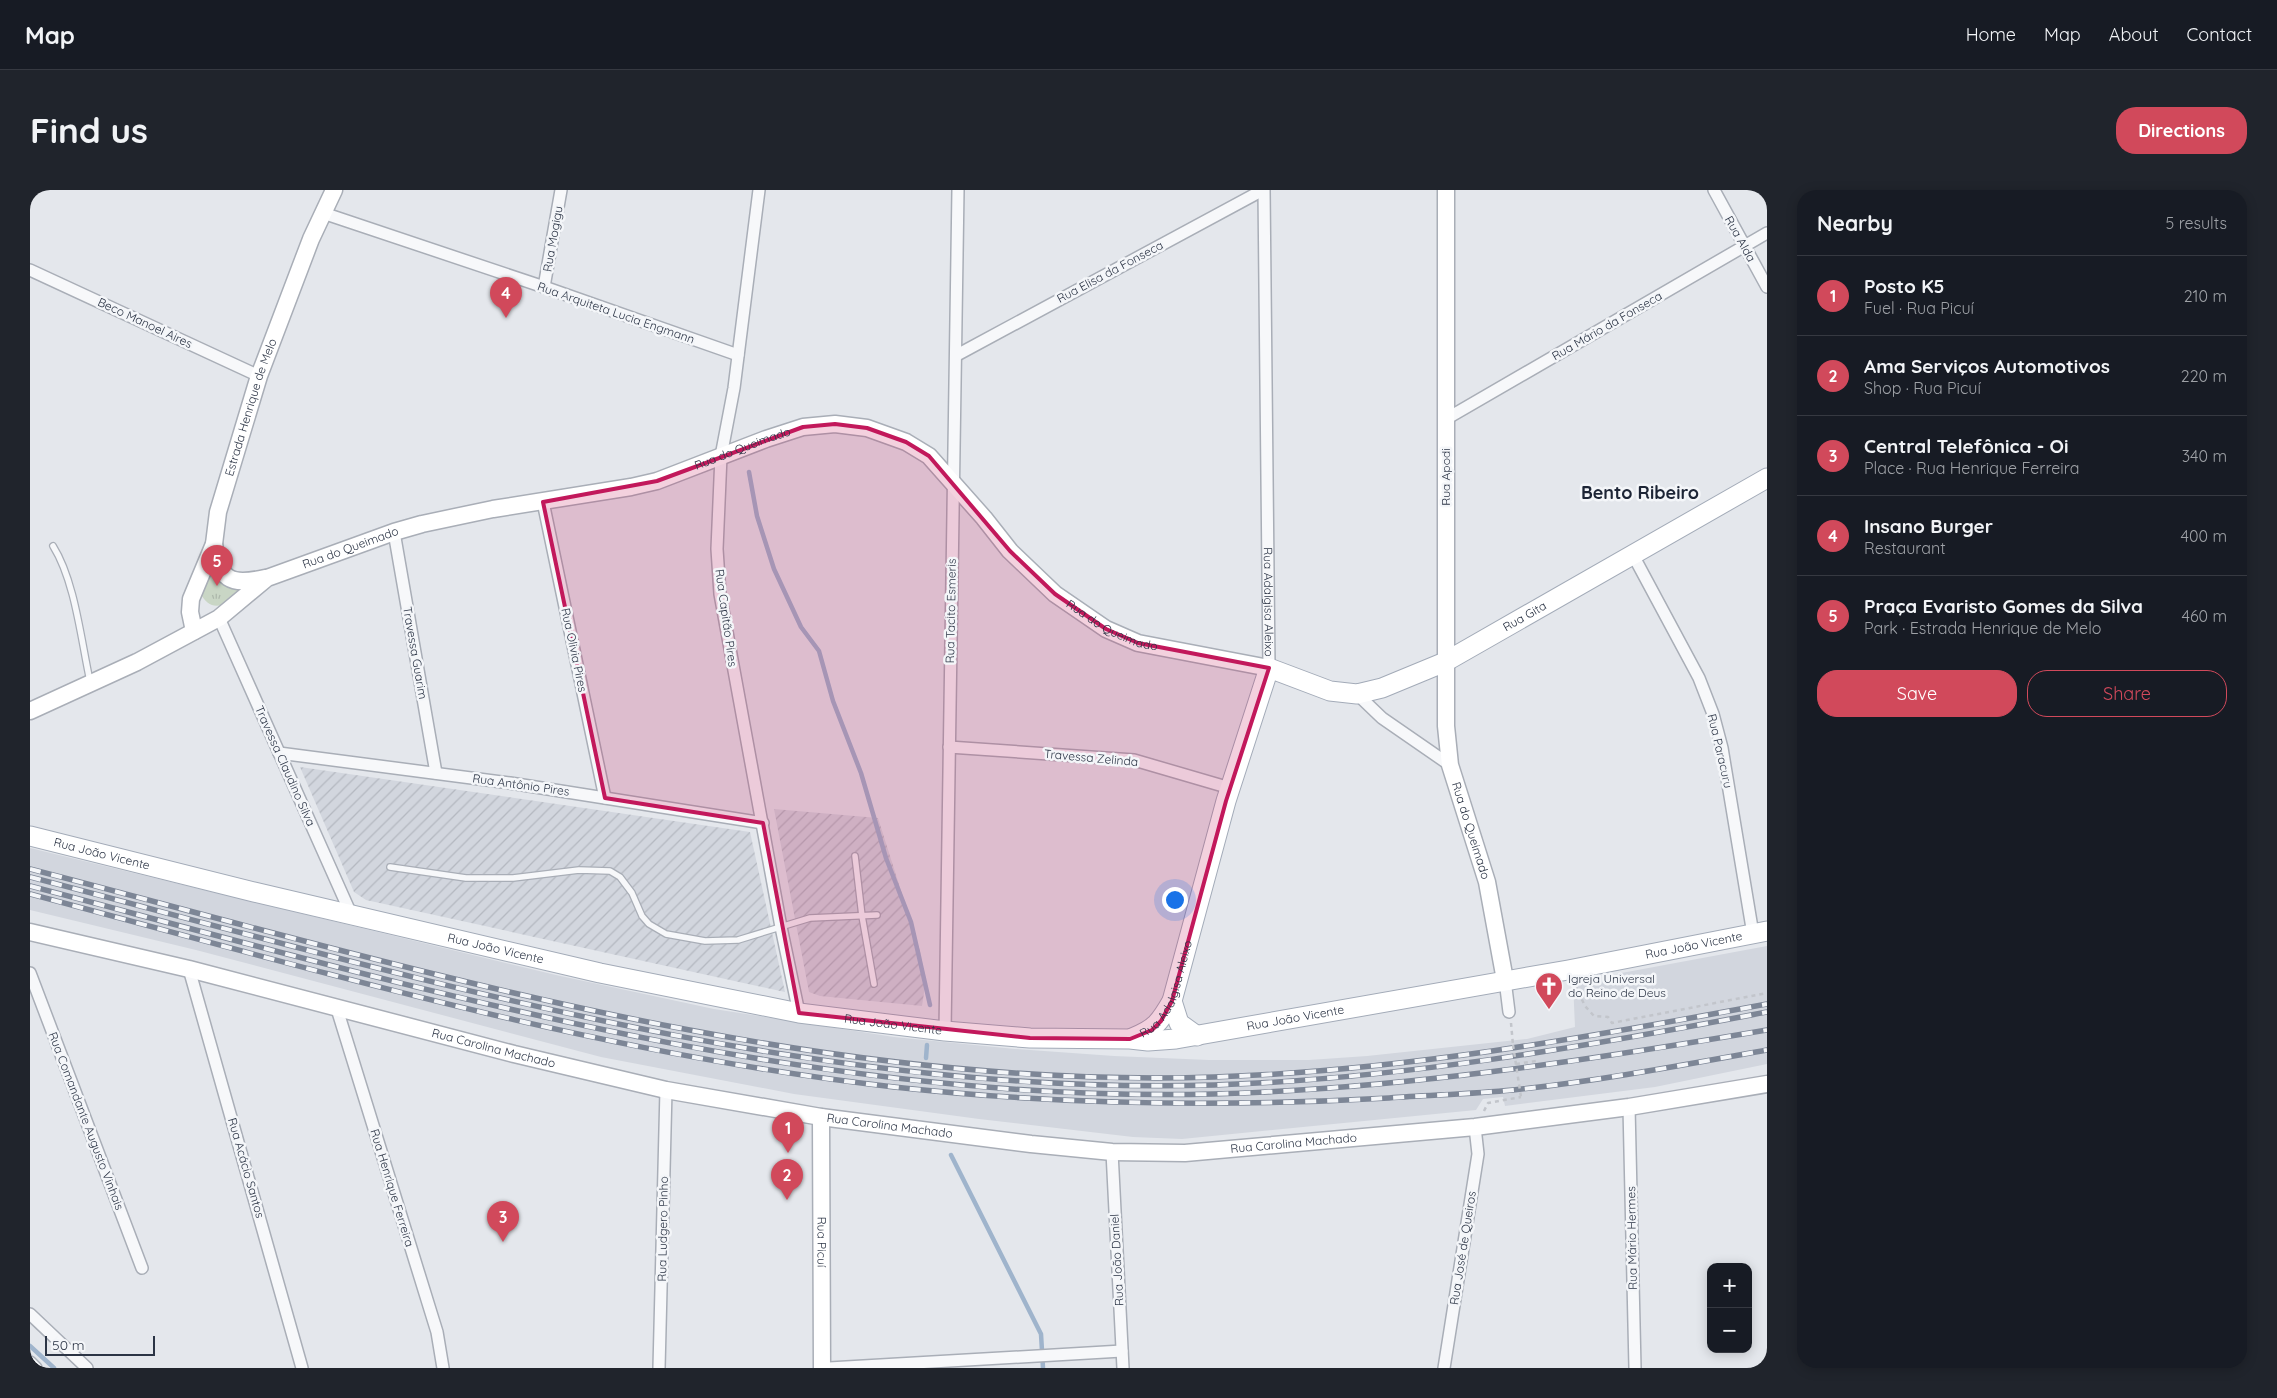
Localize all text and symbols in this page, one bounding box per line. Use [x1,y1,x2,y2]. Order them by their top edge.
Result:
text: Map [25,20,75,50]
text: Home [1966,23,2016,46]
text: Map [2044,23,2081,46]
text: About [2109,23,2159,46]
text: Contact [2187,23,2252,46]
button: Directions [2116,107,2247,154]
text: Find us [30,108,148,152]
street label: Rua Mogigu [539,205,566,273]
text: Nearby [1817,210,1893,236]
street label: Rua Alda [1722,213,1759,264]
text: 5 results [2166,213,2227,233]
street label: Rua Elisa da Fonseca [1054,237,1165,306]
text: Posto K5 [1864,274,1945,298]
pin: 4 [490,277,522,318]
street label: Rua Arquiteta Lucia Engmann [536,279,697,347]
text: 1 [1830,286,1836,306]
text: 210 m [2184,286,2227,306]
street label: Rua Mário da Fonseca [1549,288,1665,363]
street label: Beco Manoel Aires [96,294,195,351]
text: Fuel · Rua Picuí [1864,298,1974,318]
street label: Estrada Henrique de Melo [221,336,280,478]
text: Ama Serviços Automotivos [1864,354,2110,378]
text: 2 [1828,366,1838,386]
text: 220 m [2181,366,2227,386]
text: Shop · Rua Picuí [1864,378,1981,398]
street label: Rua do Queimado [692,424,792,473]
text: Central Telefônica - Oi [1864,434,2068,458]
text: 3 [1829,446,1837,466]
text: 340 m [2182,446,2227,466]
street label: Rua Apodi [1438,448,1453,506]
text: Place · Rua Henrique Ferreira [1864,458,2079,478]
district label: Bento Ribeiro [1581,481,1699,504]
text: Insano Burger [1864,514,1993,538]
street label: Rua do Queimado [300,523,400,572]
text: 4 [1828,526,1838,546]
text: 400 m [2181,526,2227,546]
text: Restaurant [1864,538,1946,558]
pin: 5 [201,545,233,586]
street label: Rua Adalgisa Aleixo [1261,547,1277,657]
street label: Rua Tacito Esmeris [942,558,959,664]
street label: Rua Capitão Pires [712,568,741,668]
text: Praça Evaristo Gomes da Silva [1864,594,2143,618]
street label: Rua do Queimado [1064,596,1159,654]
street label: Rua Gita [1500,598,1549,634]
street label: Travessa Guarim [400,605,431,700]
street label: Rua Olivia Pires [558,606,591,694]
text: 5 [1828,606,1838,626]
text: 460 m [2181,606,2227,626]
text: Park · Estrada Henrique de Melo [1864,618,2101,638]
button: Save [1817,670,2017,717]
button: Share [2027,670,2227,717]
street label: Travessa Claudino Silva [252,703,319,828]
street label: Rua Paracuru [1705,712,1736,790]
street label: Travessa Zelinda [1043,746,1139,769]
street label: Rua Antônio Pires [472,770,571,799]
street label: Rua do Queimado [1449,780,1494,881]
street label: Rua João Vicente [52,834,152,873]
your location [1162,887,1188,913]
street label: Rua João Vicente [1644,928,1744,962]
street label: Rua João Vicente [446,930,546,967]
street label: Rua Adalgisa Aleixo [1137,939,1195,1041]
church icon: Igreja Universal do Reino de Deus [1534,971,1564,1010]
place label: Igreja Universal do Reino de Deus [1568,971,1666,1000]
street label: Rua João Vicente [1245,1002,1345,1033]
street label: Rua João Vicente [843,1011,943,1038]
street label: Rua Carolina Machado [430,1025,557,1071]
street label: Rua Comandante Augusto Vinhais [45,1030,128,1212]
street label: Rua Carolina Machado [826,1110,954,1141]
pin: 1 [772,1112,804,1153]
street label: Rua Acácio Santos [225,1116,268,1220]
street label: Rua Henrique Ferreira [367,1127,418,1249]
street label: Rua Carolina Machado [1230,1130,1358,1156]
pin: 2 [771,1159,803,1200]
street label: Rua Ludgero Pinho [654,1176,671,1282]
street label: Rua Mário Hermes [1623,1186,1640,1290]
street label: Rua José de Queiros [1446,1190,1479,1306]
pin: 3 [487,1201,519,1242]
street label: Rua João Daniel [1107,1214,1126,1306]
street label: Rua Picuí [814,1217,830,1268]
map controls [1707,1263,1752,1353]
button: + [1707,1263,1752,1308]
button: − [1707,1308,1752,1353]
scale bar [45,1333,155,1356]
text: 50 m [52,1336,85,1354]

